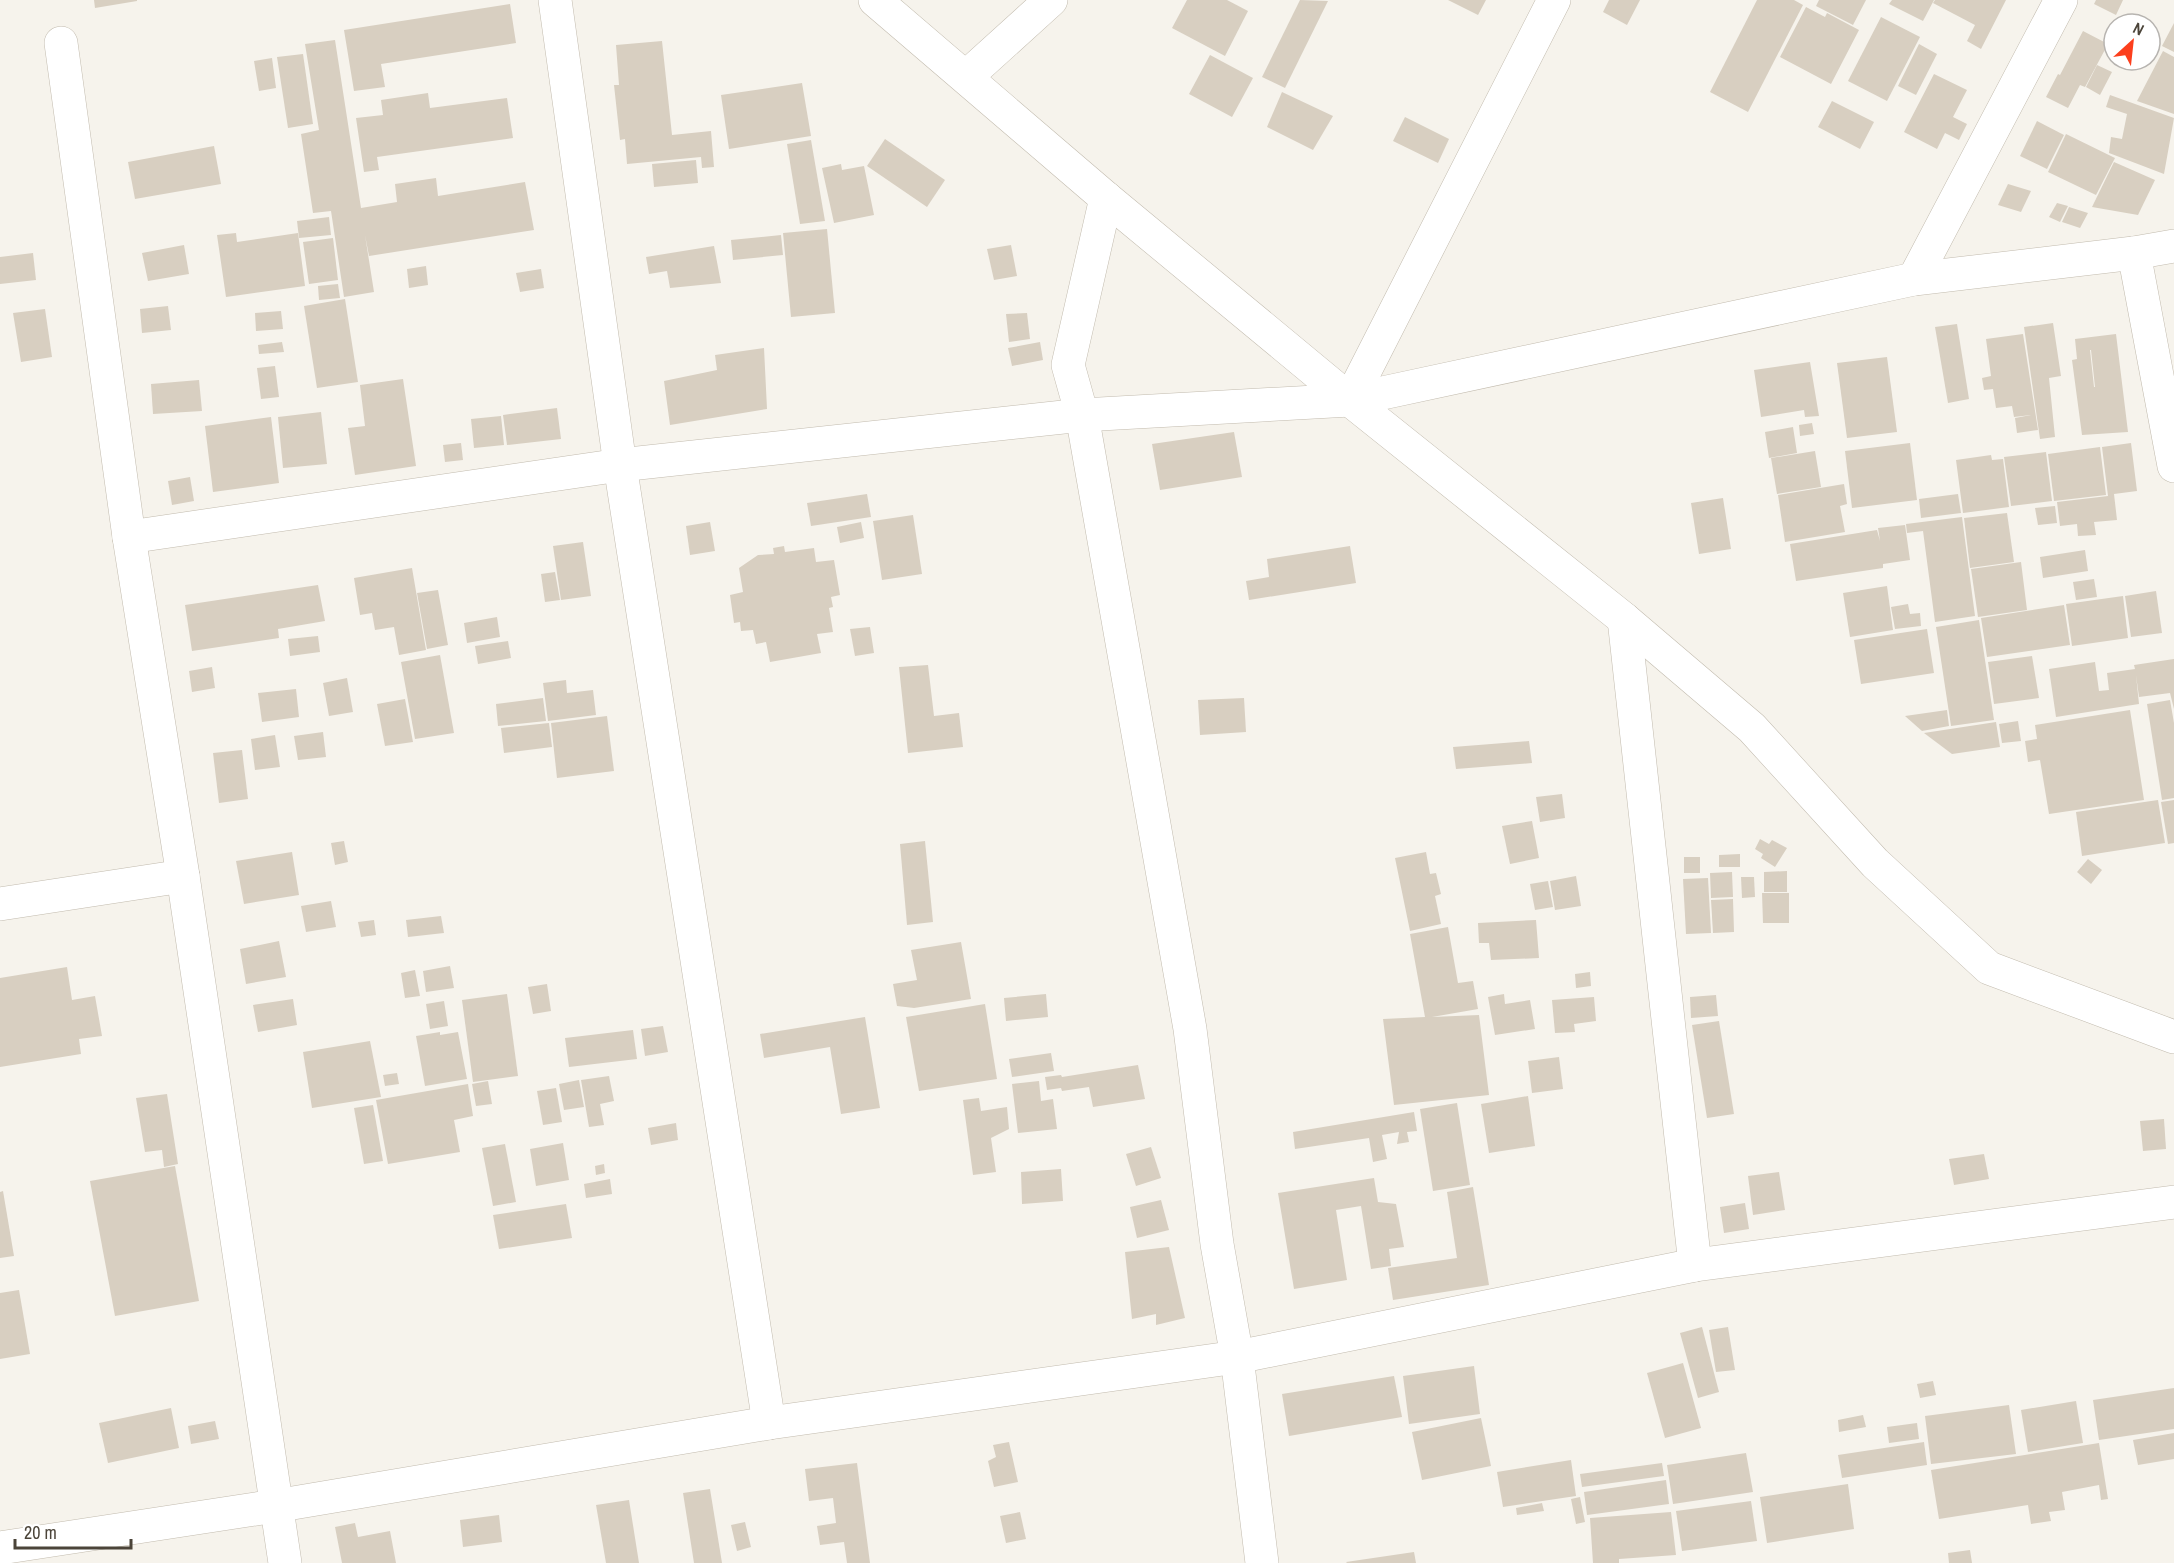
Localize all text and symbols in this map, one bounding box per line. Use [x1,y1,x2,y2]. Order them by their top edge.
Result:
north arrow [2102,12,2162,72]
text: N [2130,17,2148,41]
scale bar [15,1512,130,1550]
text: 20 m [24,1520,57,1545]

